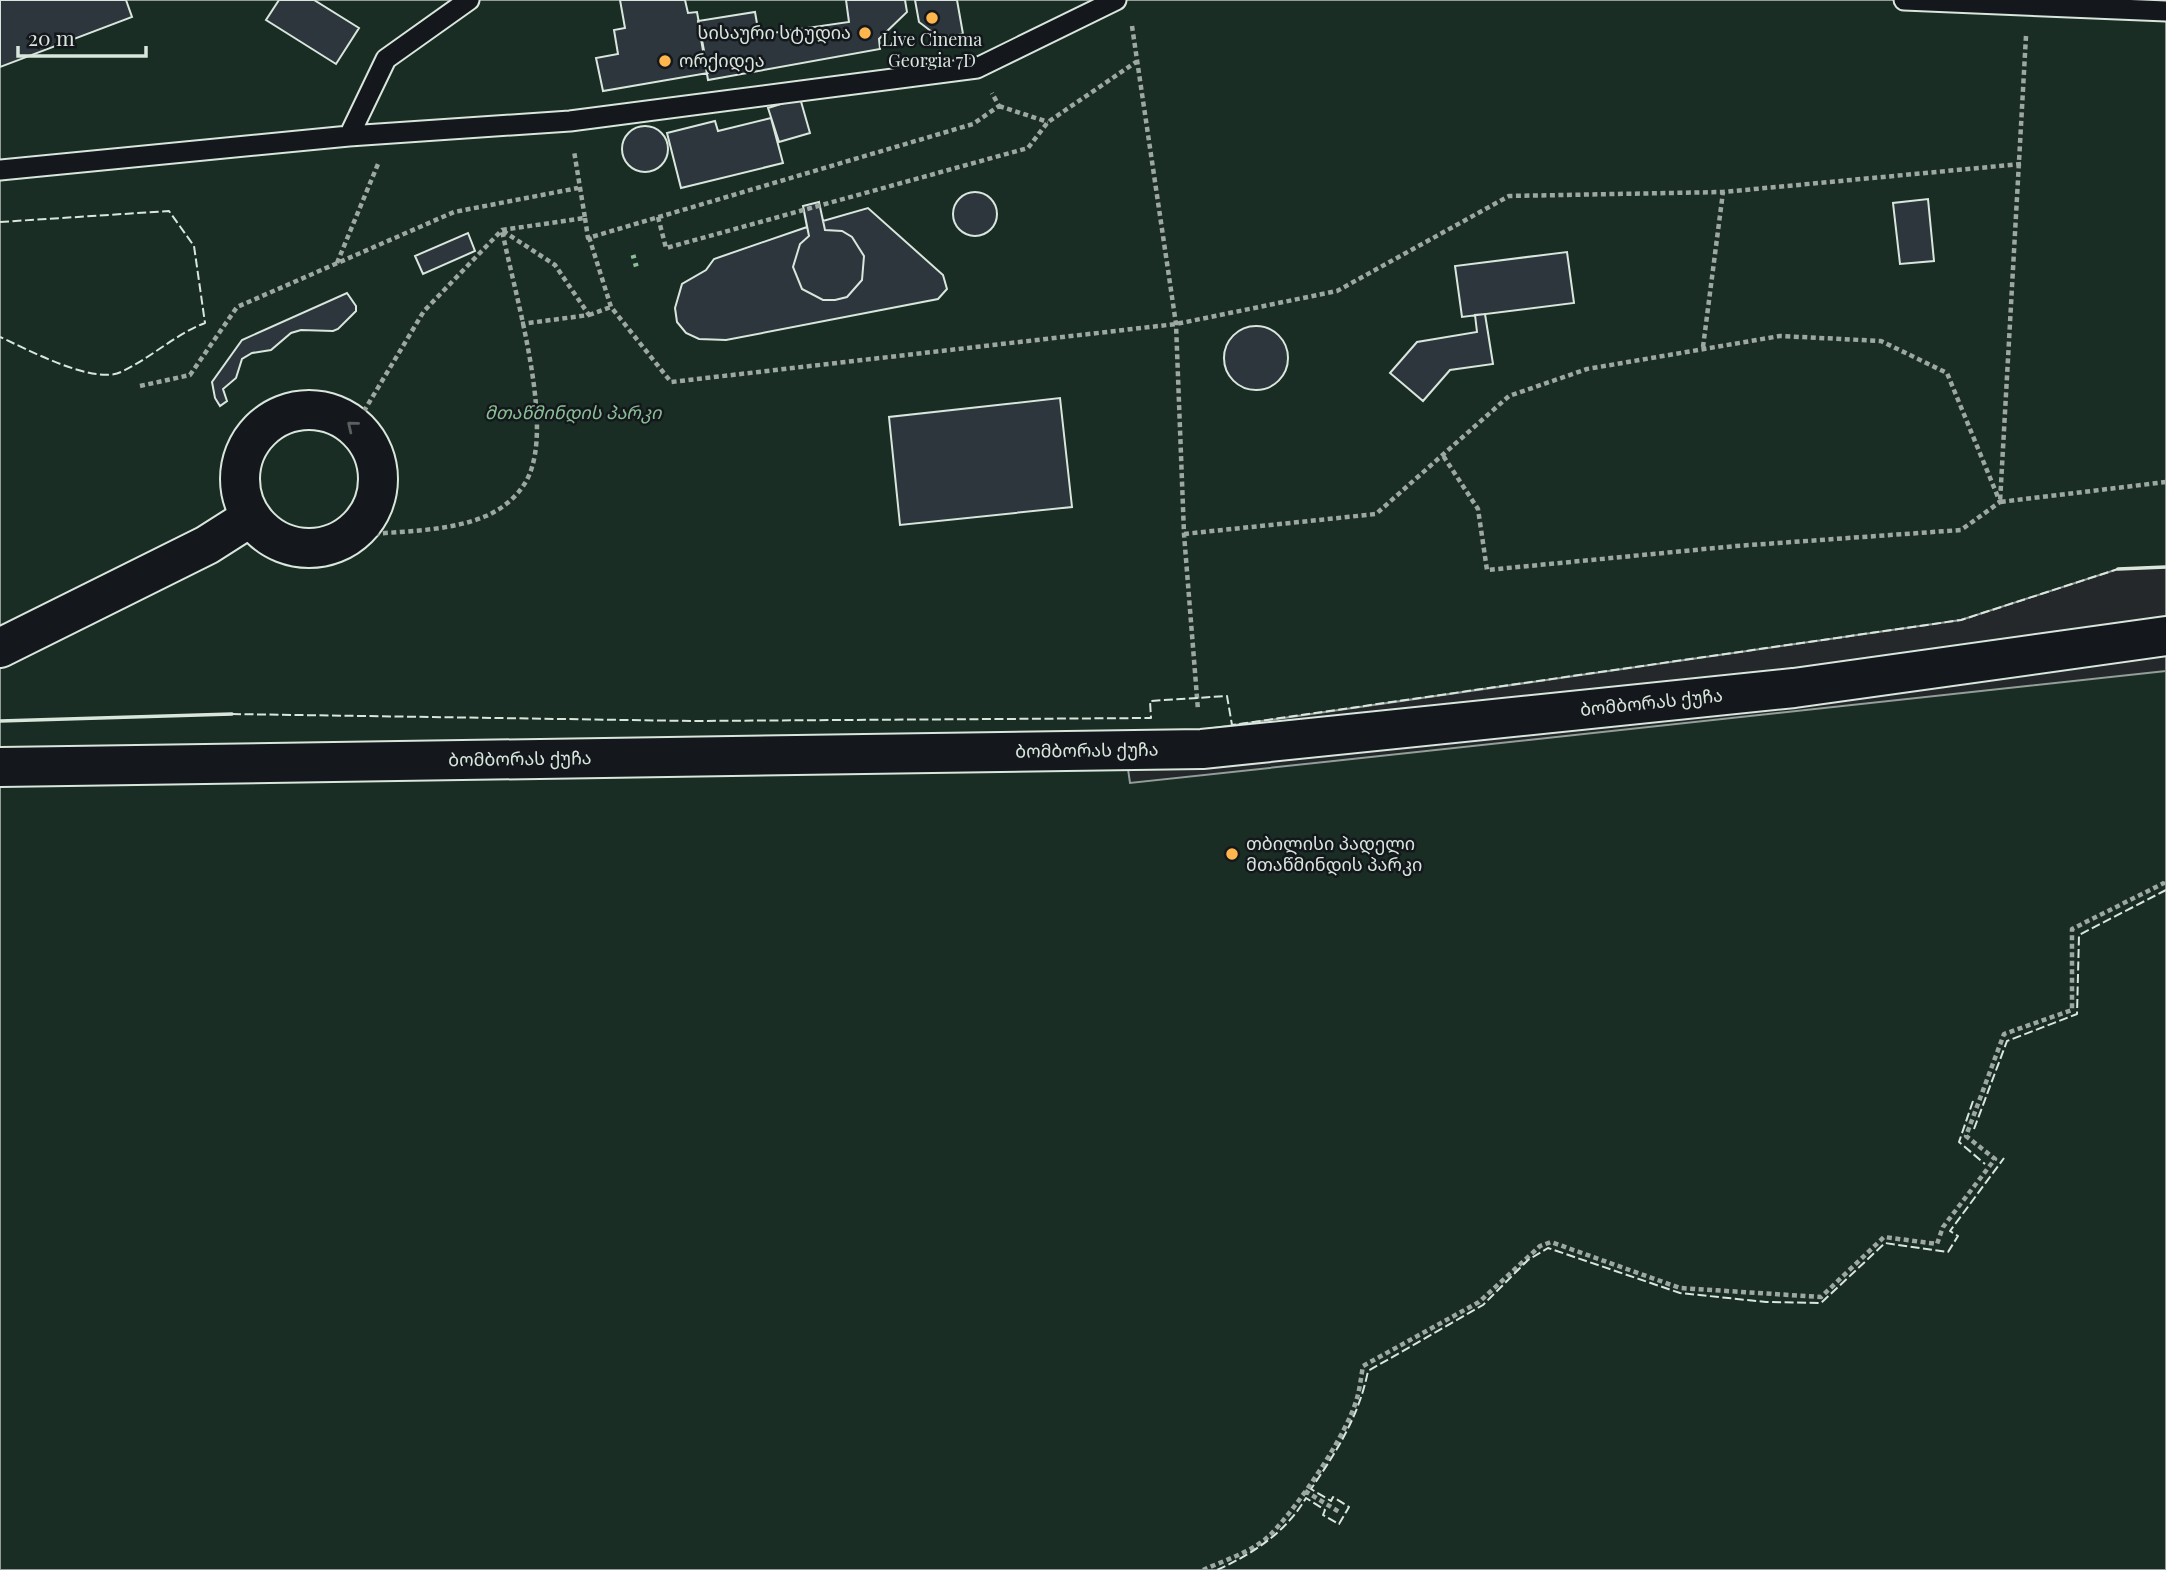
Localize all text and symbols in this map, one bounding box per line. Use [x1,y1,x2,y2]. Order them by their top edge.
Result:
marker: Live Cinema Georgia 7D [924,10,940,26]
scale bar [18,14,145,58]
place label: სისაური სტუდია [698,20,851,44]
text: 20 m [28,23,75,51]
marker: სისაური სტუდია [857,25,873,41]
place label: Live Cinema Georgia 7D [882,27,982,72]
place label: ორქიდეა [679,48,765,72]
marker: ორქიდეა [657,53,673,69]
park label: მთაწმინდის პარკი [485,400,662,424]
one-way arrow [347,422,360,434]
street label: ბომბორას ქუჩა [1579,682,1724,721]
street label: ბომბორას ქუჩა [1015,737,1159,763]
street label: ბომბორას ქუჩა [448,745,592,771]
place label: თბილისი პადელი მთაწმინდის პარკი [1246,831,1422,876]
marker: თბილისი პადელი მთაწმინდის პარკი [1224,846,1240,862]

